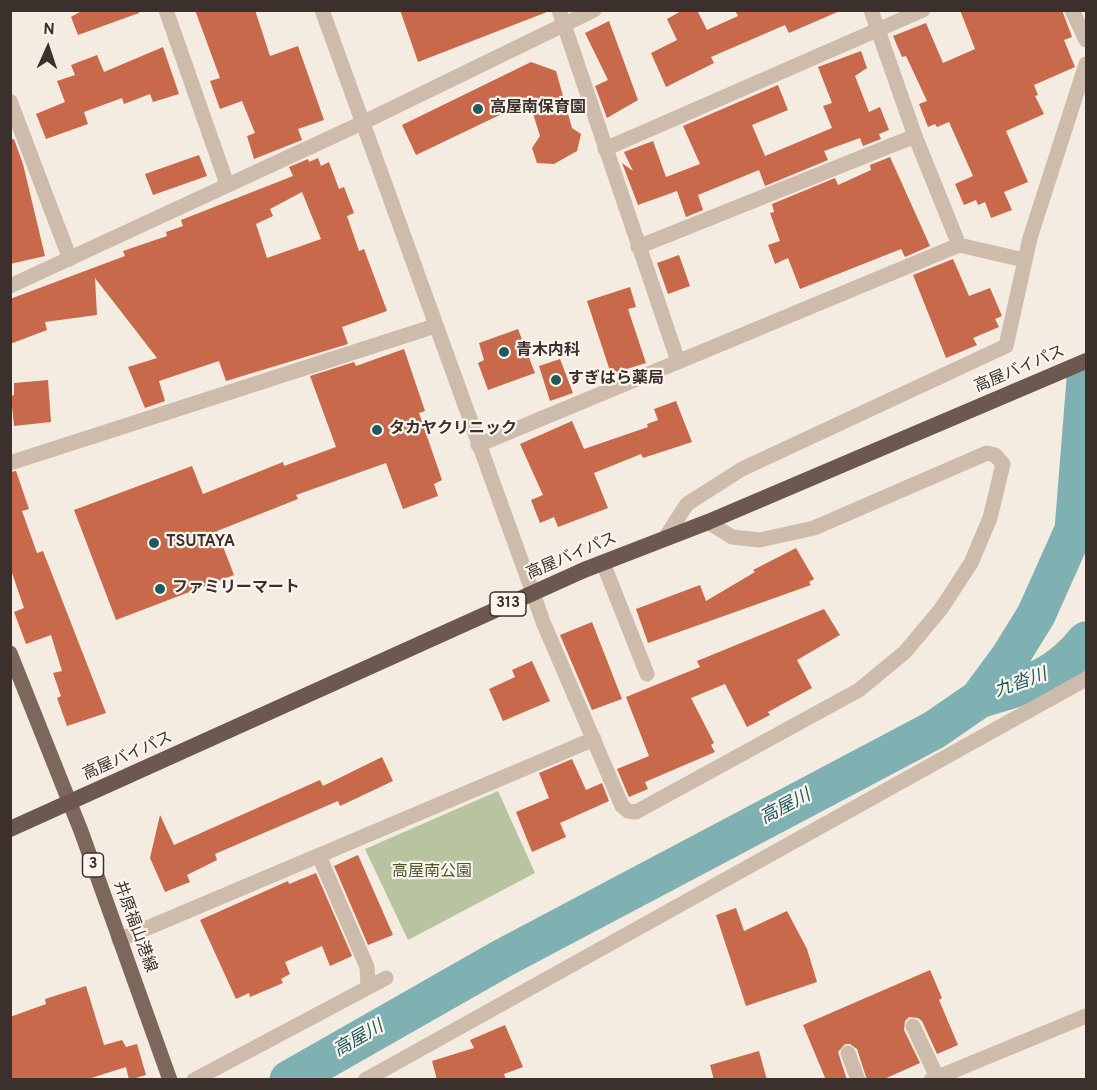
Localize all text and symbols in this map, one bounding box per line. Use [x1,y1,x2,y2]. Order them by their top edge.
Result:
north arrow [18,18,78,78]
text: N [43,20,55,40]
place label: 高屋南保育園 [490,99,586,119]
marker: 高屋南保育園 [471,102,485,116]
place label: 青木内科 [516,342,580,362]
street label: 高屋バイパス [972,342,1068,398]
marker: 青木内科 [497,345,511,359]
place label: すぎはら薬局 [568,370,664,390]
marker: すぎはら薬局 [549,373,563,387]
place label: タカヤクリニック [389,420,517,440]
marker: タカヤクリニック [370,423,384,437]
street label: 高屋バイパス [524,529,620,585]
place label: TSUTAYA [166,533,235,553]
marker: TSUTAYA [147,536,161,550]
place label: ファミリーマート [172,579,300,599]
marker: ファミリーマート [153,582,167,596]
road number: 313 [490,592,526,616]
water label: 九沓川 [992,665,1050,703]
street label: 高屋バイパス [80,729,176,785]
water label: 高屋川 [757,786,815,830]
road number: 3 [82,853,104,877]
park label: 高屋南公園 [392,863,472,883]
street label: 井原福山港線 [109,879,159,975]
water label: 高屋川 [330,1017,388,1063]

